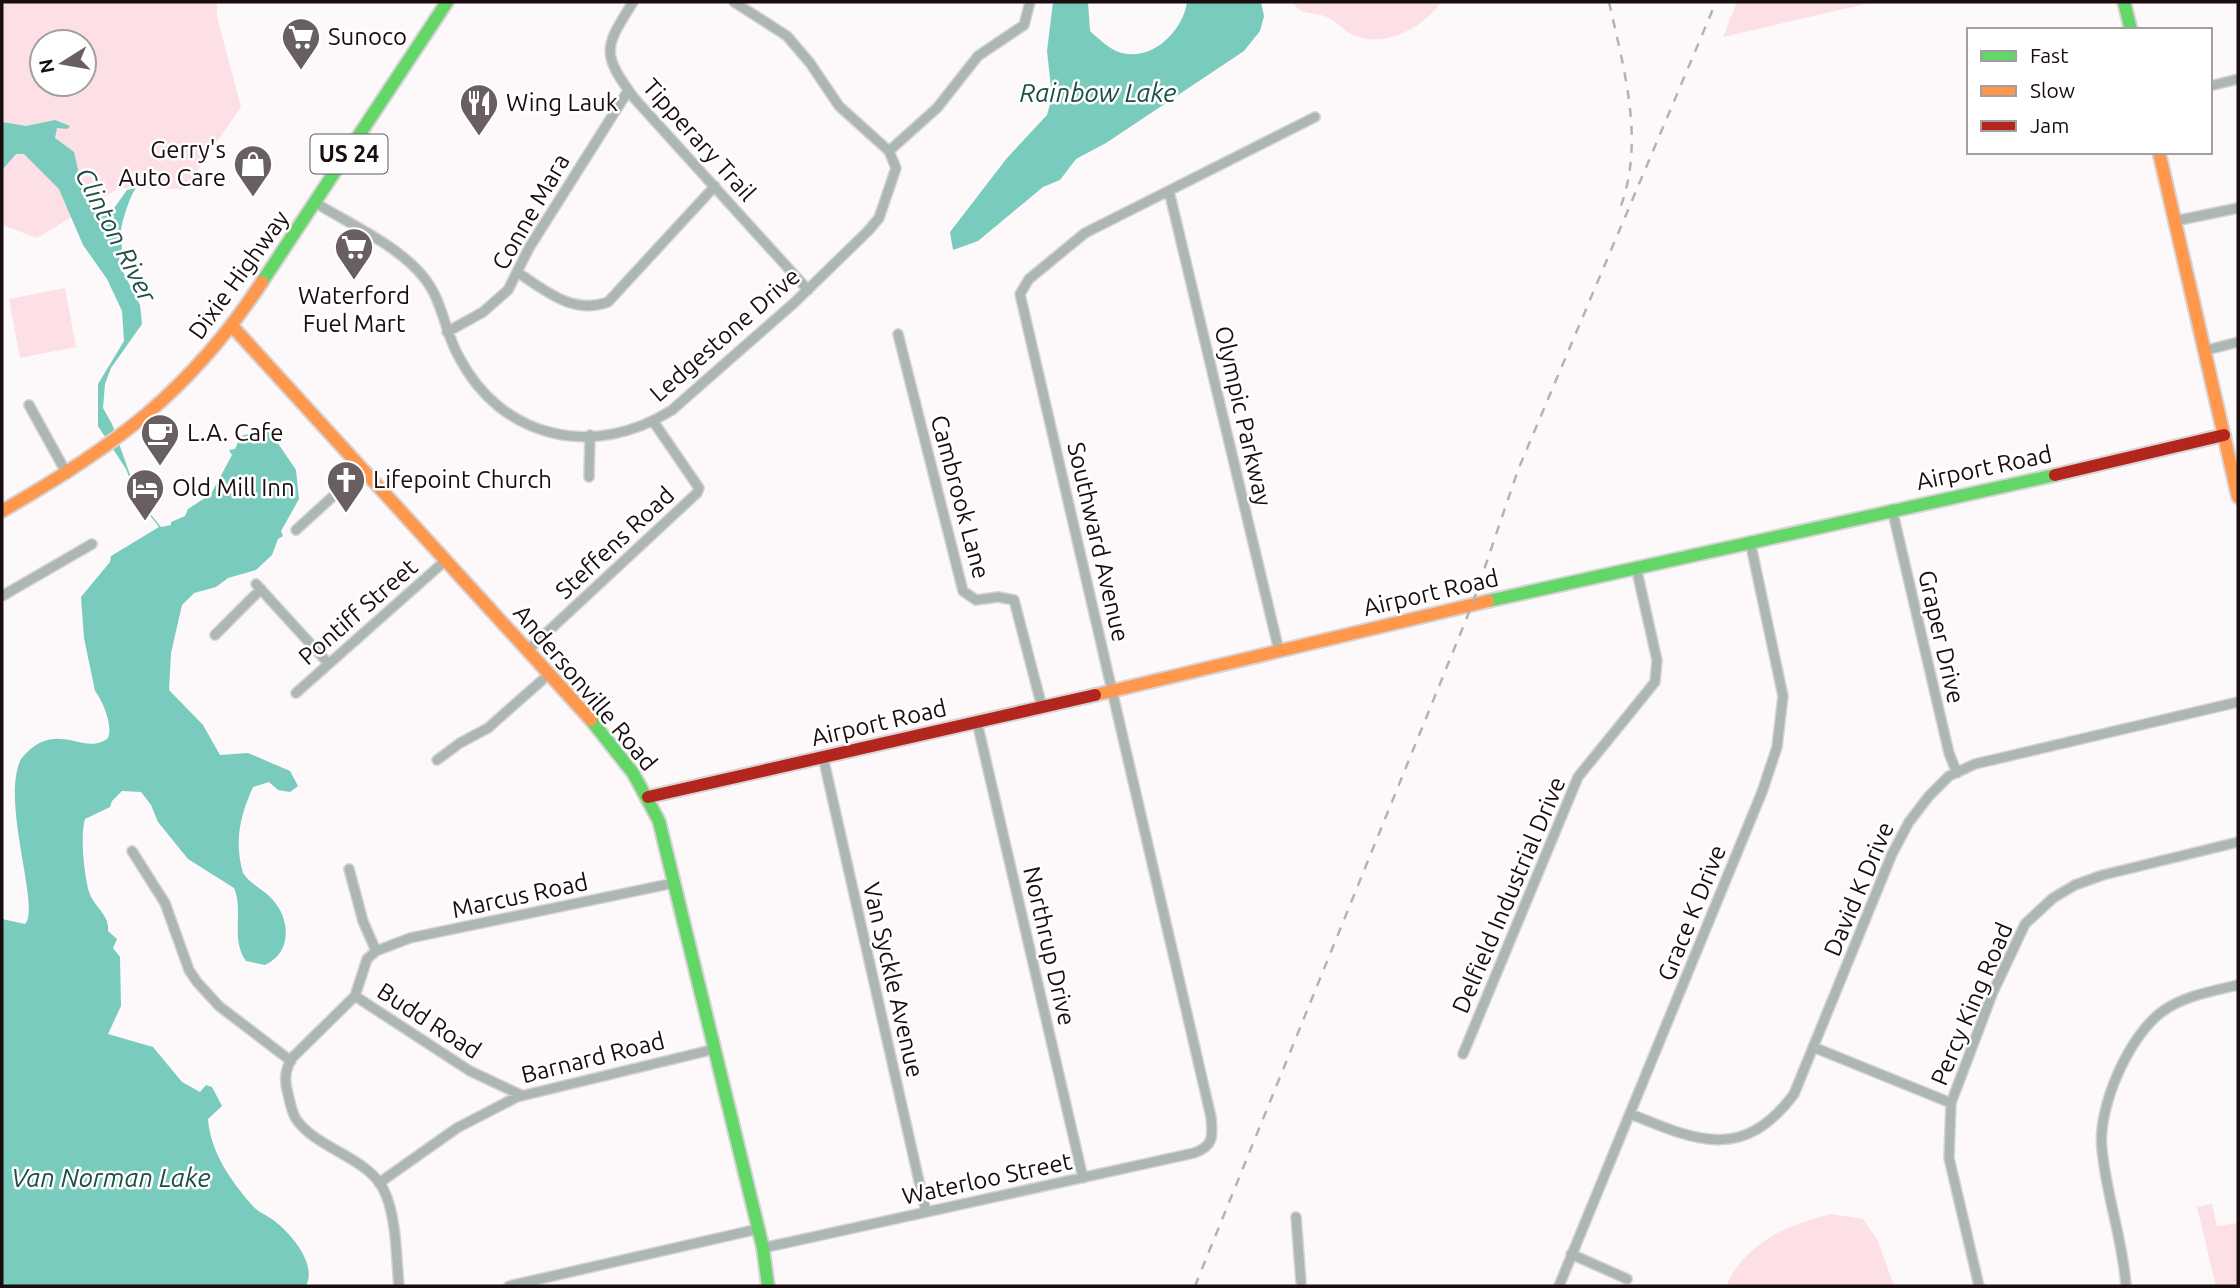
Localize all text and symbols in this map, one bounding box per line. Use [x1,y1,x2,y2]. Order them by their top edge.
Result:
supermarket icon: Sunoco [280,16,322,71]
place label: Sunoco [328,23,407,50]
north arrow [28,28,98,98]
legend [1967,28,2212,154]
text: Fast [2030,43,2068,67]
text: N [34,57,58,75]
street label: Tipperary Trail [637,73,761,206]
water label: Rainbow Lake [1020,78,1176,107]
text: Slow [2030,78,2075,102]
restaurant icon: Wing Lauk [458,82,500,137]
place label: Wing Lauk [506,89,618,116]
text: Jam [2030,113,2069,137]
road number: US 24 [310,134,388,174]
place label: Gerry's Auto Care [118,136,226,191]
shop icon: Gerry's Auto Care [232,143,274,198]
street label: Conne Mara [487,149,575,275]
water label: Clinton River [70,163,163,308]
street label: Dixie Highway [183,205,294,344]
supermarket icon: Waterford Fuel Mart [333,226,375,281]
street label: Ledgestone Drive [644,262,805,407]
place label: Waterford Fuel Mart [298,282,410,337]
street label: Olympic Parkway [1210,323,1277,509]
cafe icon: L.A. Cafe [139,412,181,467]
street label: Cambrook Lane [926,412,995,582]
place label: L.A. Cafe [187,419,283,446]
street label: Southward Avenue [1062,440,1135,644]
street label: Airport Road [1914,440,2054,495]
church icon: Lifepoint Church [325,459,367,514]
place label: Lifepoint Church [373,466,552,493]
hotel icon: Old Mill Inn [124,467,166,522]
place label: Old Mill Inn [172,474,295,501]
street label: Steffens Road [550,481,679,604]
street label: Pontiff Street [293,553,423,670]
street label: Airport Road [1361,564,1501,621]
street label: Graper Drive [1913,568,1970,706]
street label: Andersonville Road [508,599,663,776]
street label: Airport Road [809,694,949,751]
street label: Delfield Industrial Drive [1447,773,1571,1017]
street label: David K Drive [1818,818,1899,960]
street label: Grace K Drive [1652,841,1731,985]
street label: Northrup Drive [1018,864,1081,1028]
street label: Marcus Road [449,868,590,923]
street label: Van Syckle Avenue [858,880,929,1080]
street label: Percy King Road [1925,918,2018,1089]
street label: Budd Road [373,977,486,1064]
street label: Barnard Road [518,1027,667,1088]
street label: Waterloo Street [900,1147,1075,1210]
water label: Van Norman Lake [11,1163,211,1192]

